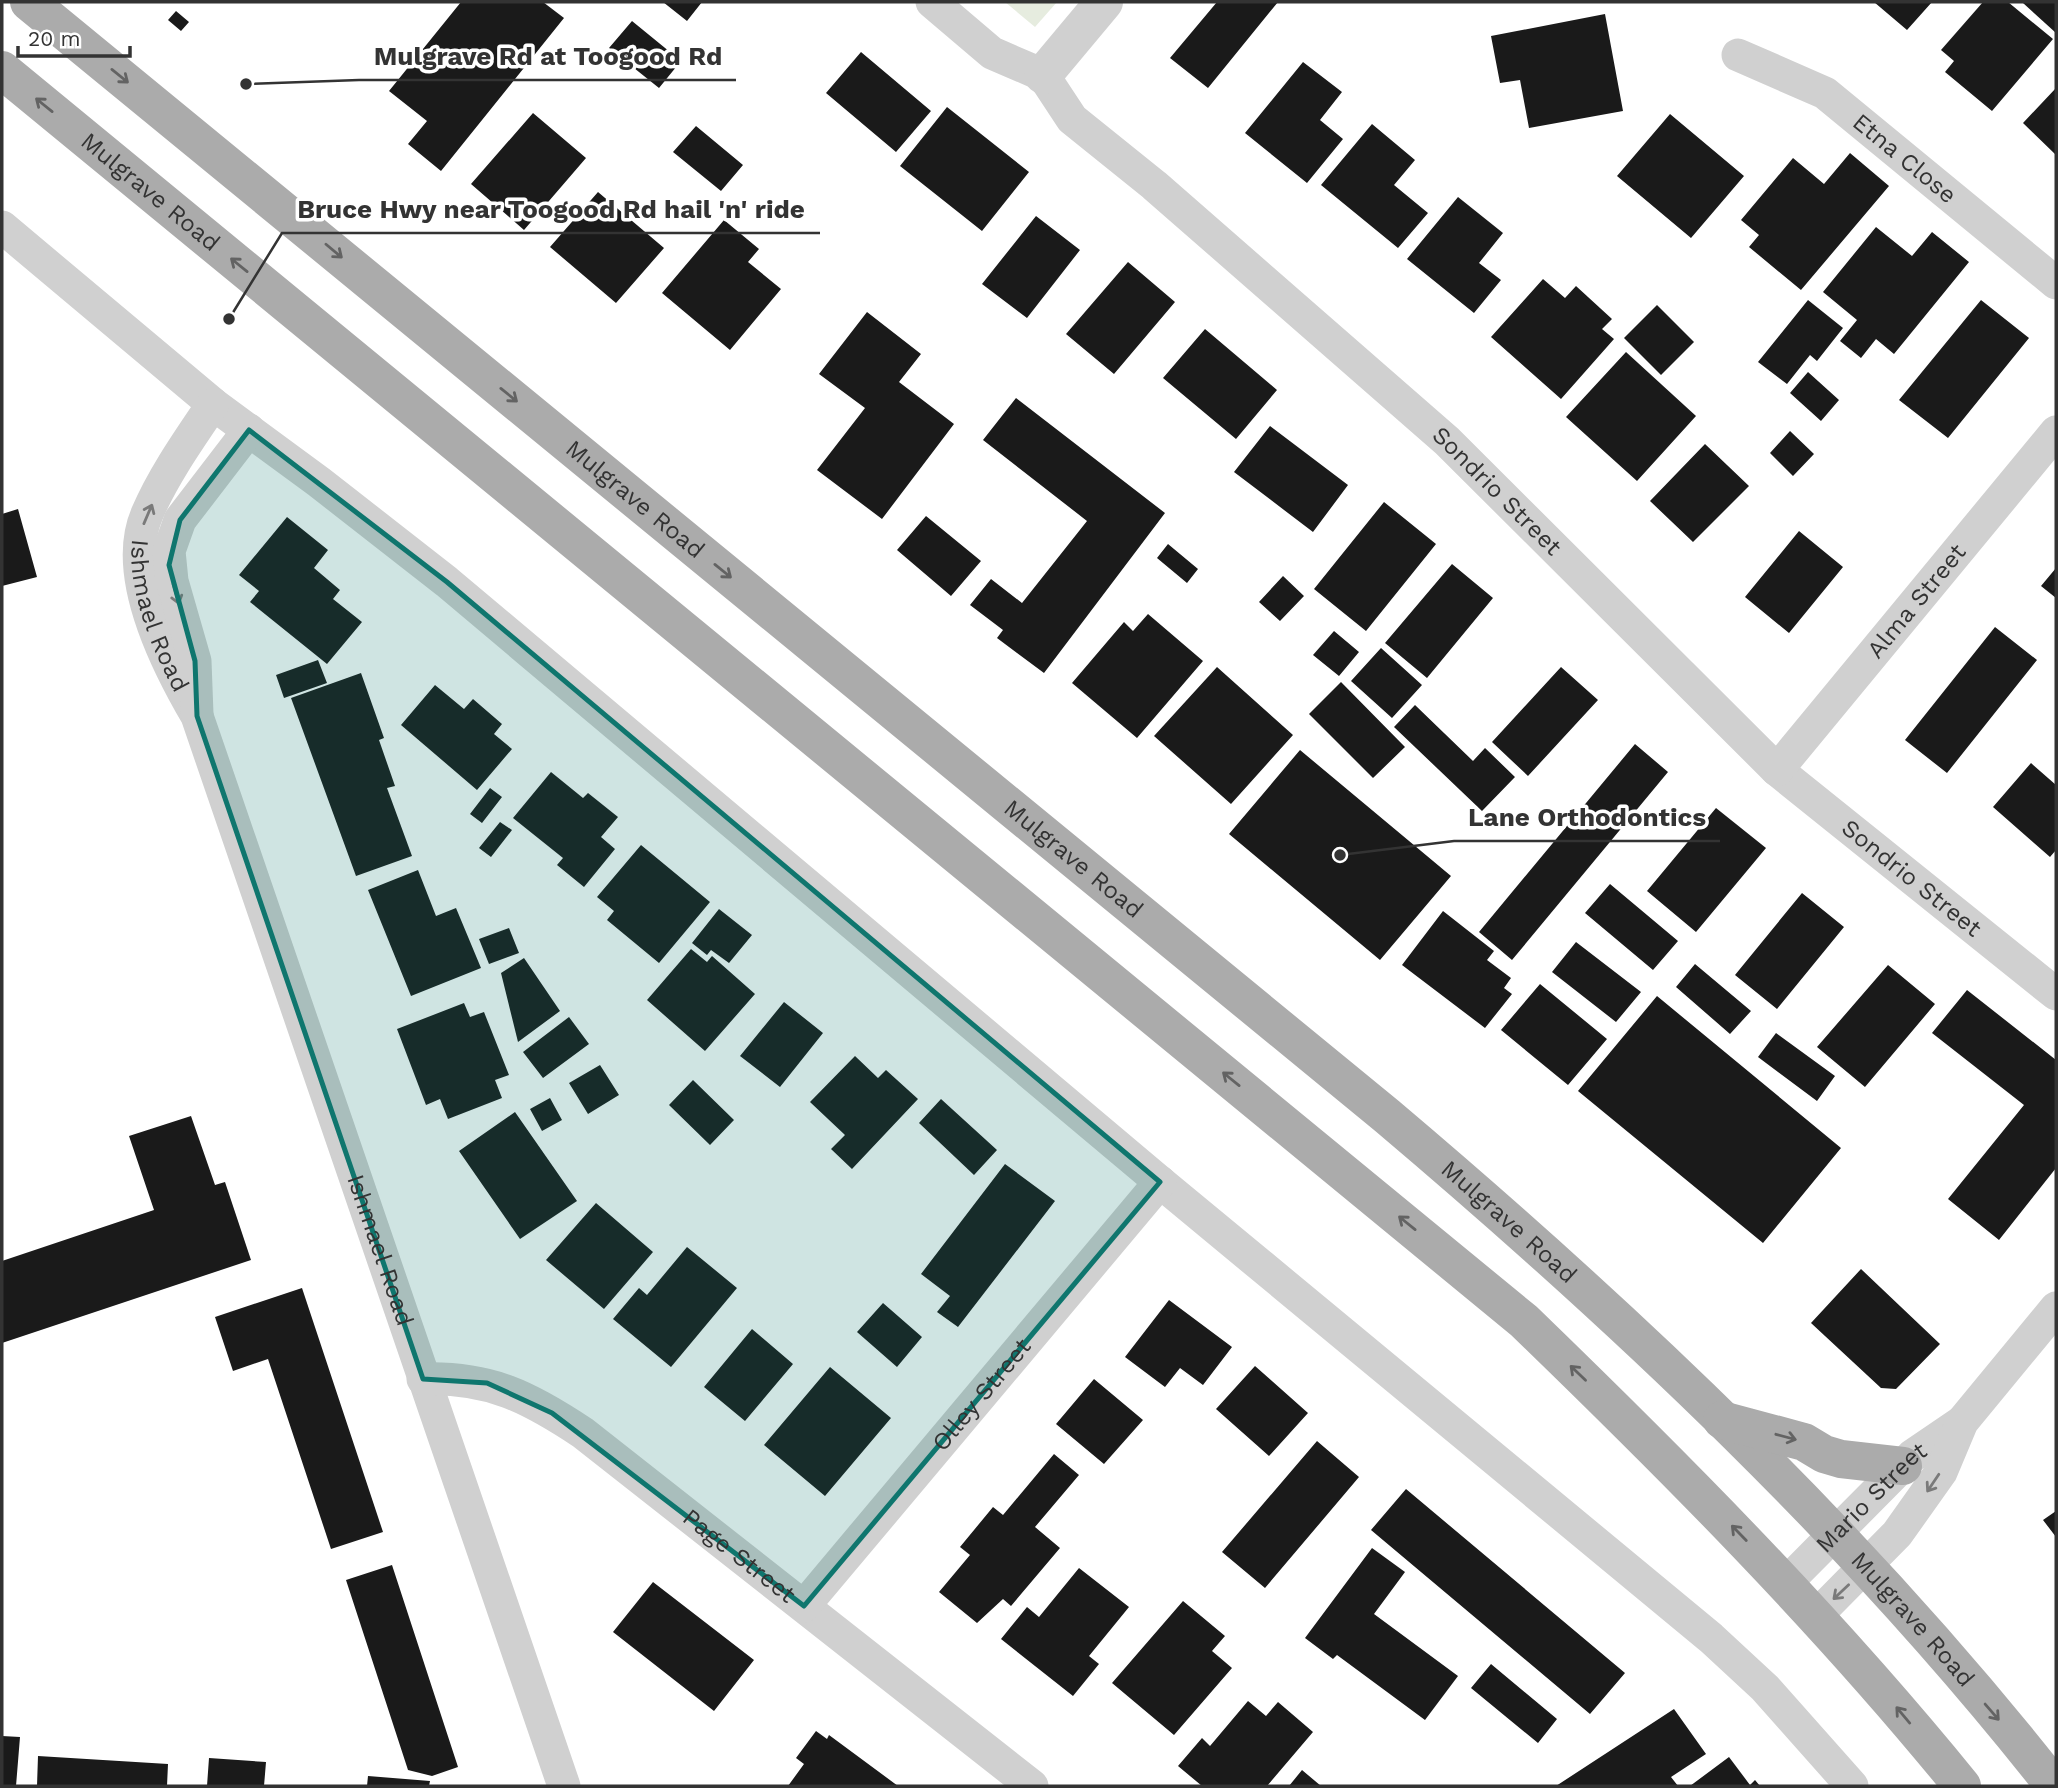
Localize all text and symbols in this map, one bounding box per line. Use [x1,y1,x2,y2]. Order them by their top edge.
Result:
scale bar [18,14,130,58]
text: 20 m [28,26,80,51]
callout: Mulgrave Rd at Toogood Rd [359,33,736,80]
text: Mulgrave Rd at Toogood Rd [374,41,722,71]
one-way arrow [110,68,128,83]
one-way arrow [36,97,54,113]
street label: Etna Close [1847,108,1962,209]
street label: Mulgrave Road [75,127,225,257]
callout: Bruce Hwy near Toogood Rd hail 'n' ride [282,186,820,233]
text: Bruce Hwy near Toogood Rd hail 'n' ride [297,194,805,224]
one-way arrow [324,243,342,259]
one-way arrow [231,257,249,273]
one-way arrow [500,388,518,403]
street label: Sondrio Street [1427,421,1567,561]
street label: Mulgrave Road [560,434,710,564]
one-way arrow [143,504,156,526]
street label: Ishmael Road [125,538,195,696]
street label: Alma Street [1861,538,1972,664]
one-way arrow [713,563,731,579]
one-way arrow [170,583,183,605]
street label: Mulgrave Road [999,794,1149,924]
callout: Lane Orthodontics [1454,794,1720,841]
text: Lane Orthodontics [1468,802,1706,832]
street label: Sondrio Street [1836,814,1987,942]
one-way arrow [1222,1071,1240,1087]
street label: Mulgrave Road [1436,1155,1582,1289]
street label: Ishmael Road [341,1171,419,1329]
one-way arrow [1398,1215,1416,1231]
street label: Olley Street [926,1333,1037,1457]
one-way arrow [1569,1365,1586,1382]
one-way arrow [1775,1431,1797,1444]
street label: Mario Street [1810,1436,1932,1558]
one-way arrow [1926,1473,1940,1492]
street label: Page Street [677,1503,801,1609]
one-way arrow [1731,1525,1748,1543]
street label: Mulgrave Road [1845,1546,1980,1692]
one-way arrow [1833,1583,1850,1600]
one-way arrow [1984,1702,2000,1720]
one-way arrow [1895,1706,1911,1724]

